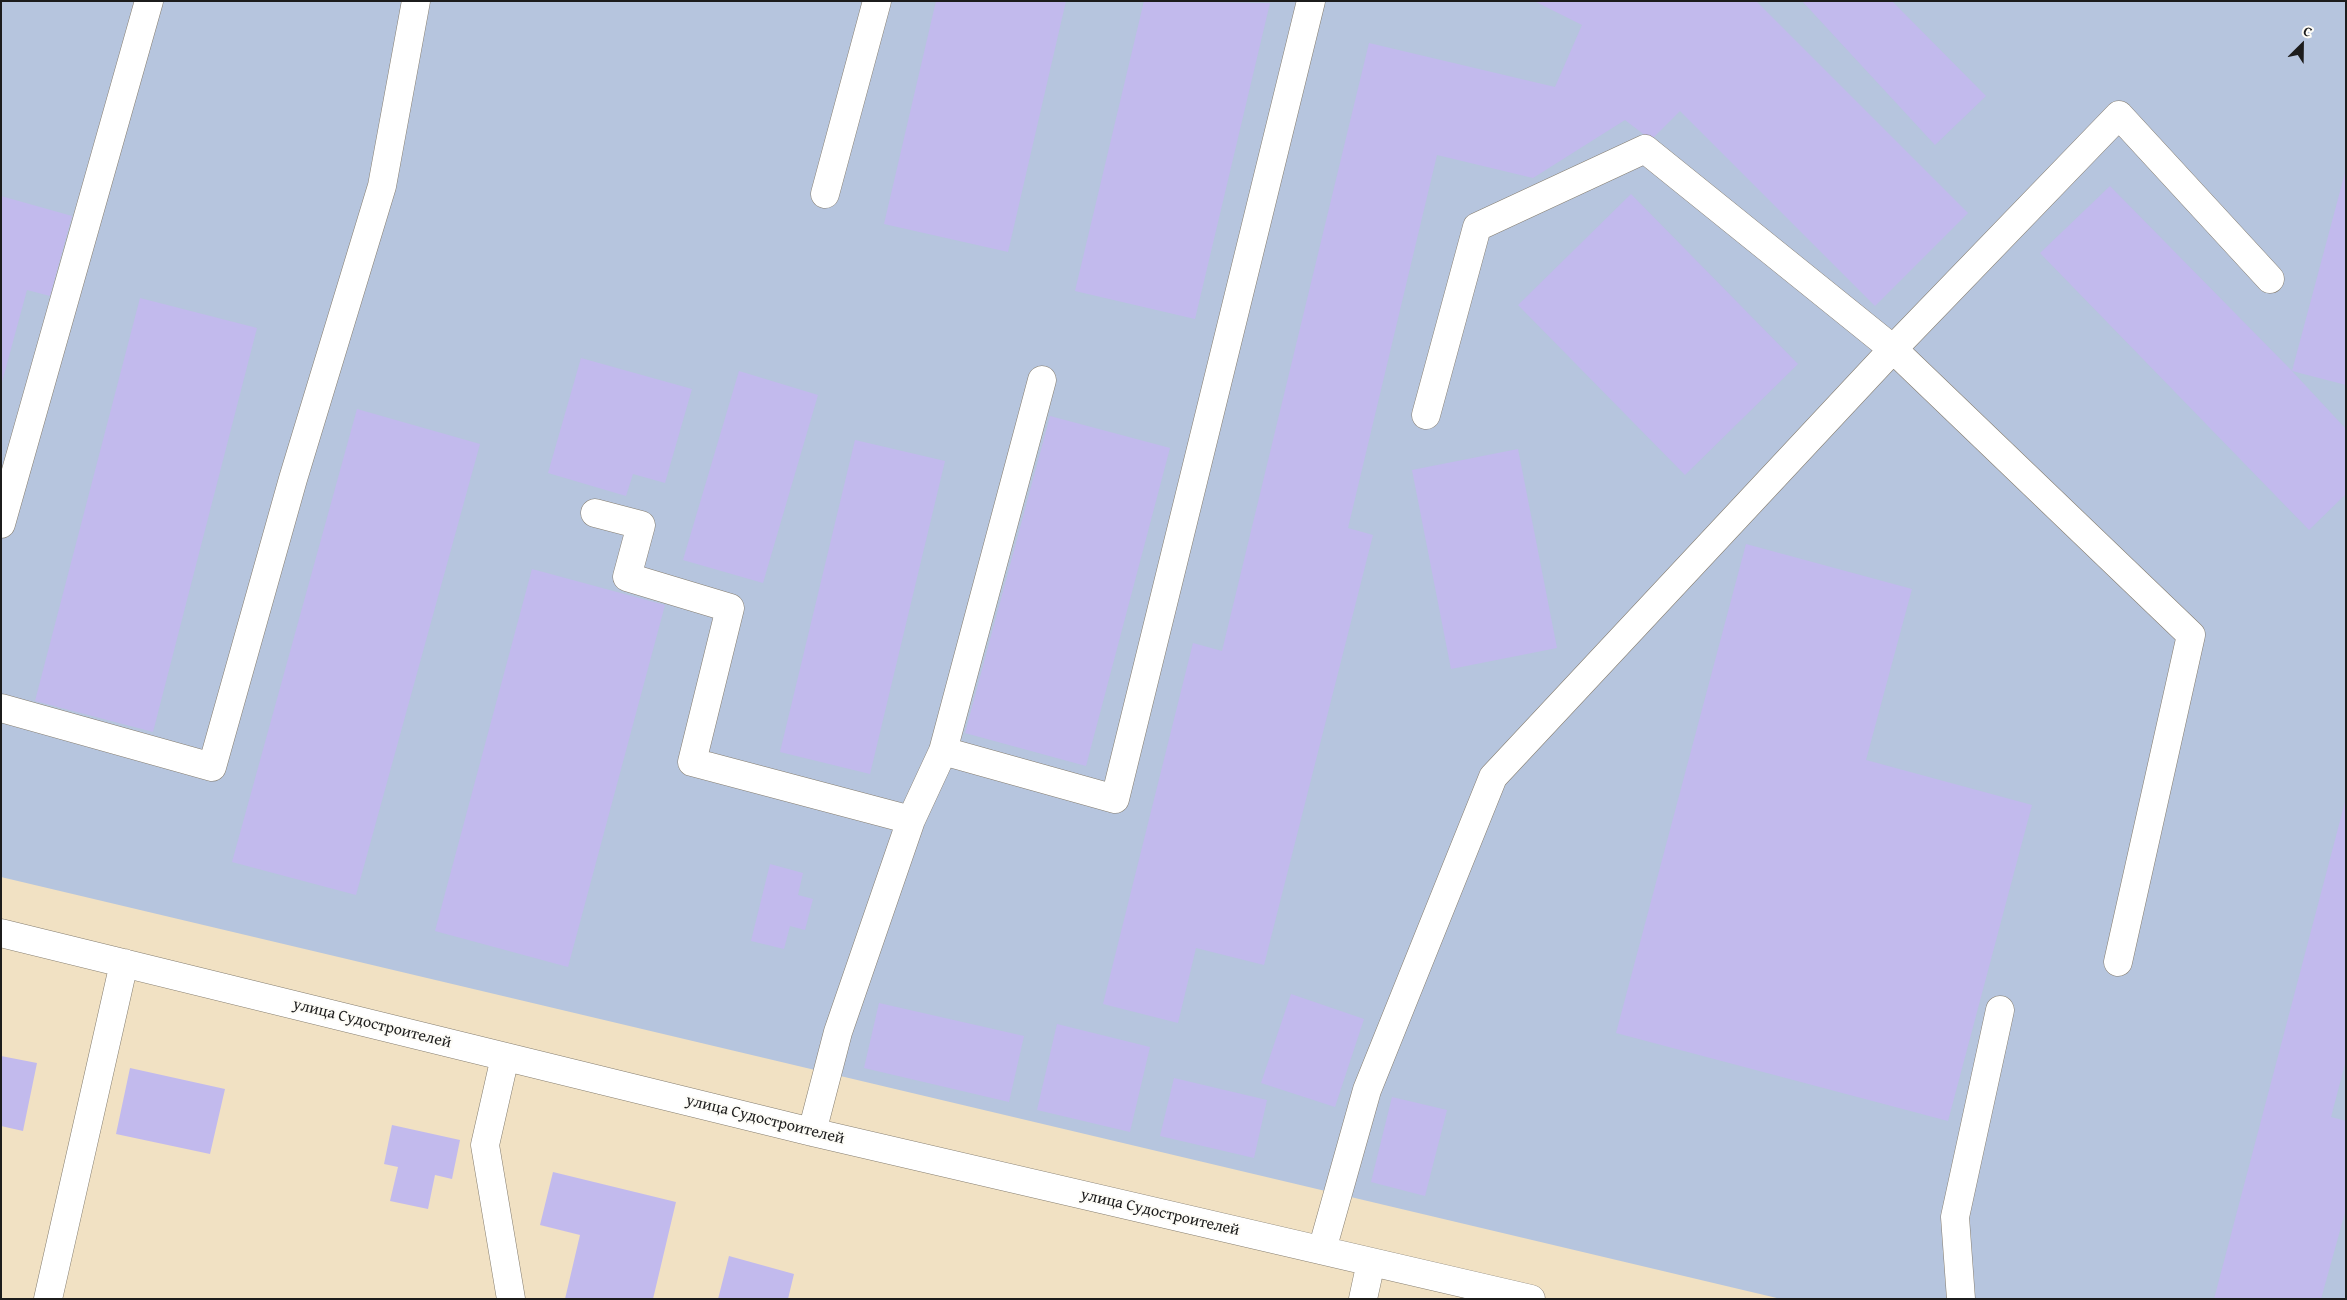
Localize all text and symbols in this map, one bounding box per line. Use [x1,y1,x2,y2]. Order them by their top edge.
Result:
north arrow [2277,20,2327,70]
text: С [2300,20,2315,42]
street label: улица Судостроителей [291,995,453,1053]
street label: улица Судостроителей [684,1091,846,1149]
street label: улица Судостроителей [1079,1185,1241,1241]

